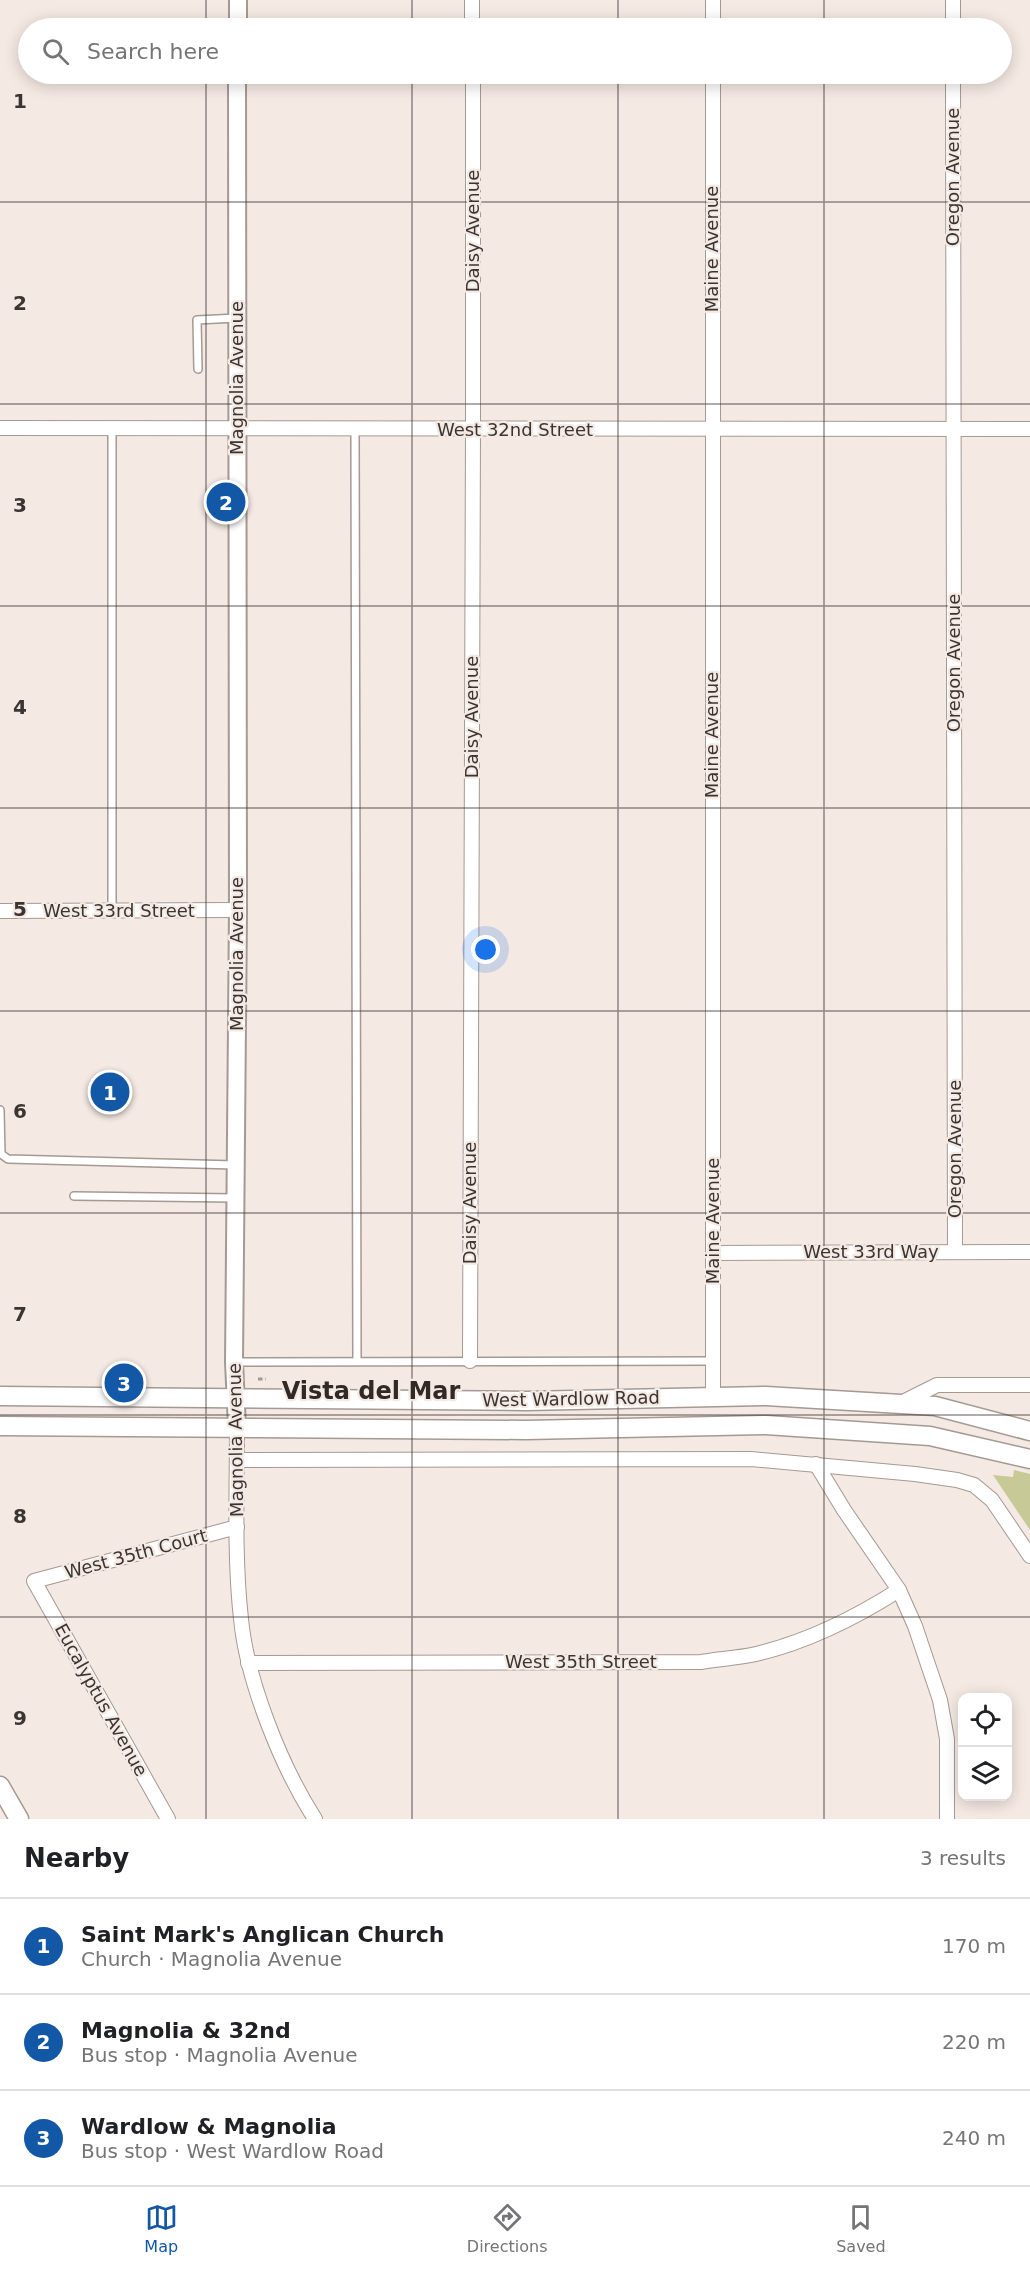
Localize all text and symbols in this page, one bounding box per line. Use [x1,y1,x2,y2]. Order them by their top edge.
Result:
search box [18,18,1012,84]
icon: search [39,35,72,68]
text: Search here [87,39,219,64]
text: 1 [13,89,27,113]
street label: Oregon Avenue [942,108,963,246]
street label: Daisy Avenue [462,170,483,292]
street label: Maine Avenue [701,186,722,312]
text: 2 [13,291,27,315]
street label: Magnolia Avenue [226,301,247,455]
street label: West 32nd Street [437,419,593,440]
pin: 2 [206,480,246,524]
text: 3 [13,493,27,517]
street label: Oregon Avenue [943,594,964,732]
street label: Daisy Avenue [461,656,482,778]
street label: Maine Avenue [701,672,722,798]
text: 4 [13,695,27,719]
street label: Magnolia Avenue [226,877,247,1031]
text: 5 [13,897,27,921]
street label: West 33rd Street [43,900,195,921]
your location [471,935,500,964]
pin: 1 [90,1070,130,1114]
street label: Oregon Avenue [944,1080,965,1218]
text: 6 [13,1099,27,1123]
street label: Daisy Avenue [459,1142,480,1264]
street label: Maine Avenue [702,1158,723,1284]
street label: West 33rd Way [803,1241,939,1262]
text: 7 [13,1302,27,1326]
pin: 3 [104,1360,144,1406]
street label: Magnolia Avenue [224,1363,247,1517]
district label: Vista del Mar [282,1377,460,1405]
street label: West Wardlow Road [482,1386,660,1411]
text: 8 [13,1504,27,1528]
street label: West 35th Court [62,1524,209,1583]
street label: Eucalyptus Avenue [51,1620,152,1780]
street label: West 35th Street [505,1651,657,1672]
map controls [958,1693,1012,1801]
button: locate [958,1693,1012,1747]
text: 9 [13,1706,27,1730]
button: layers [958,1747,1012,1801]
text: Nearby [24,1843,129,1873]
text: 3 results [920,1846,1006,1870]
text: Saint Mark's Anglican Church [81,1922,445,1947]
text: 1 [37,1934,50,1958]
text: 170 m [942,1934,1006,1958]
text: Church · Magnolia Avenue [81,1947,342,1971]
text: Magnolia & 32nd [81,2018,291,2043]
text: 2 [37,2030,50,2054]
text: 220 m [942,2030,1006,2054]
text: Bus stop · Magnolia Avenue [81,2043,358,2067]
text: Wardlow & Magnolia [81,2114,337,2139]
text: 3 [37,2126,50,2150]
text: 240 m [942,2126,1006,2150]
text: Bus stop · West Wardlow Road [81,2139,384,2163]
tab: Map [144,2201,178,2256]
tab: Directions [467,2201,547,2256]
tab: Saved [836,2201,886,2256]

